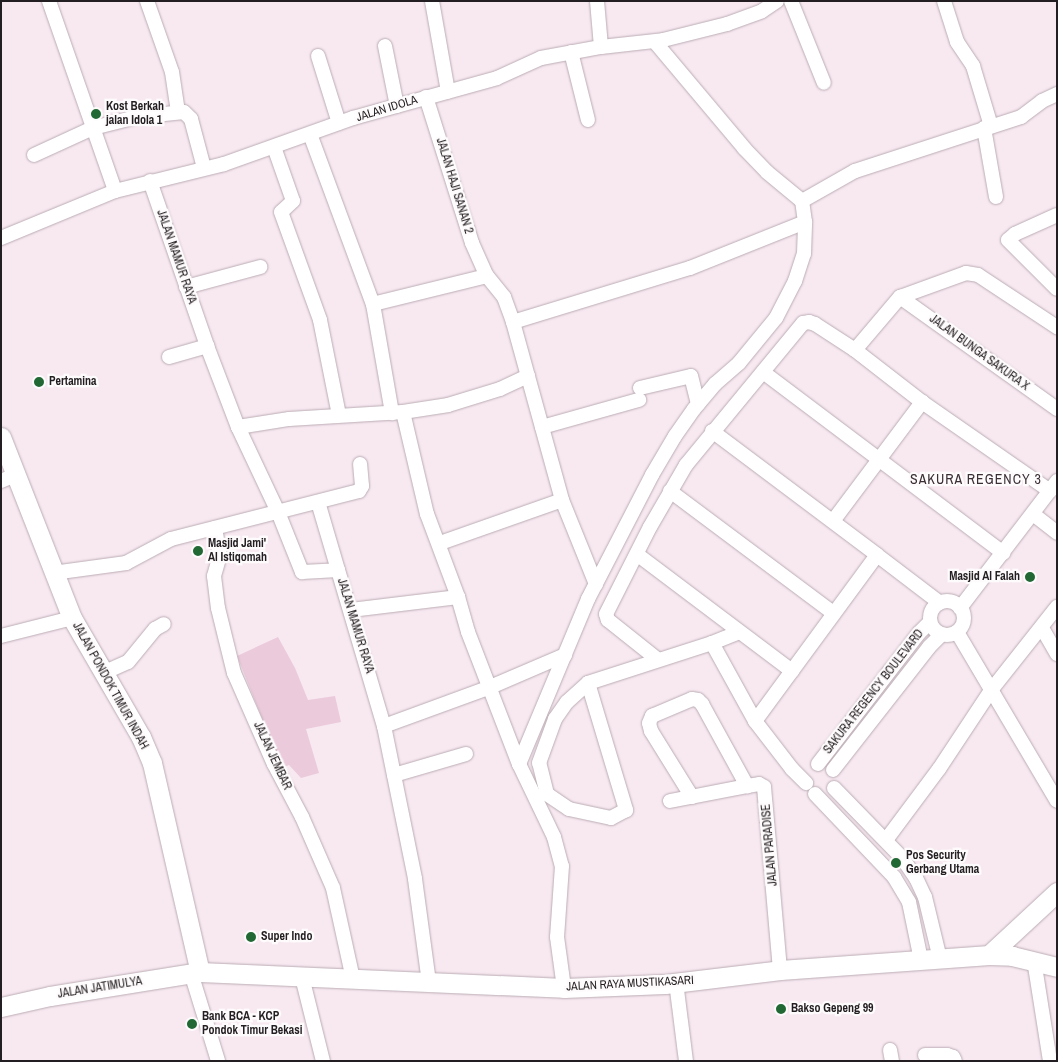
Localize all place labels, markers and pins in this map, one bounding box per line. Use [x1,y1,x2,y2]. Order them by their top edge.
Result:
place label: Kost Berkah jalan Idola 1 [106,100,164,128]
marker: Kost Berkah jalan Idola 1 [90,108,102,120]
place label: Pertamina [49,375,97,389]
marker: Pertamina [33,376,45,388]
place label: Masjid Jami' Al Istiqomah [208,537,267,565]
marker: Masjid Jami' Al Istiqomah [192,545,204,557]
place label: Masjid Al Falah [949,570,1020,584]
marker: Masjid Al Falah [1024,571,1036,583]
place label: Pos Security Gerbang Utama [906,849,979,877]
marker: Pos Security Gerbang Utama [890,857,902,869]
place label: Super Indo [261,930,312,944]
marker: Super Indo [245,931,257,943]
place label: Bakso Gepeng 99 [791,1002,874,1016]
marker: Bakso Gepeng 99 [775,1003,787,1015]
place label: Bank BCA - KCP Pondok Timur Bekasi [202,1010,302,1038]
marker: Bank BCA - KCP Pondok Timur Bekasi [186,1018,198,1030]

